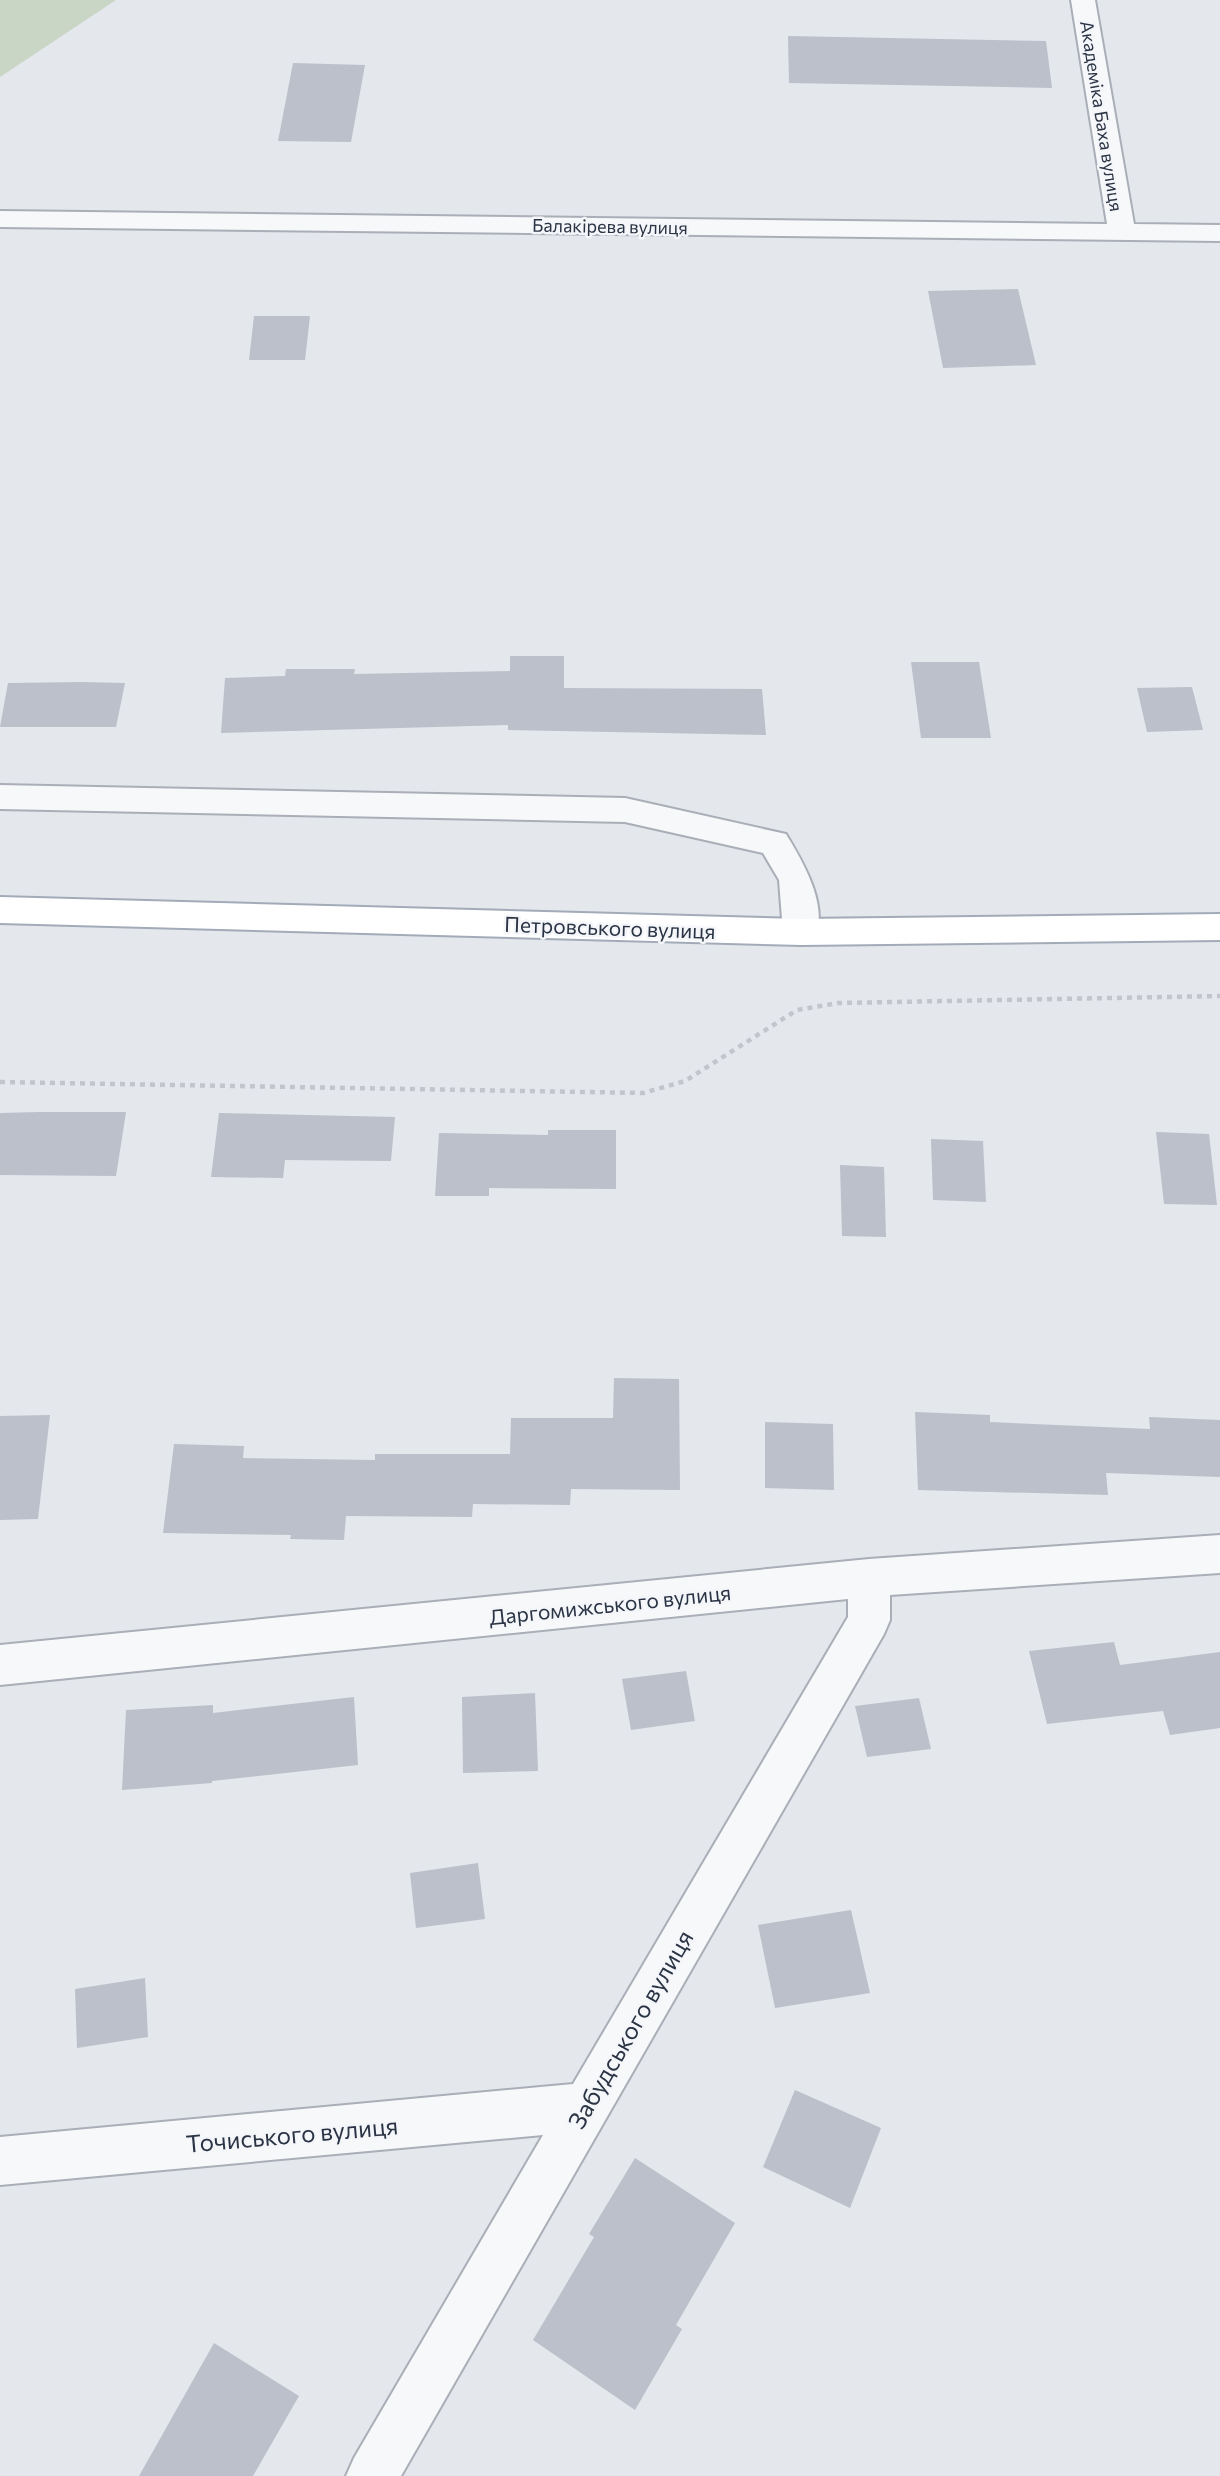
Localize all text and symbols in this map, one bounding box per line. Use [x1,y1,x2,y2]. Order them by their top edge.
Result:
street label: Академіка Баха вулиця [1076,19,1128,213]
street label: Балакірева вулиця [532,214,688,238]
street label: Петровського вулиця [504,911,716,943]
street label: Даргомижського вулиця [488,1579,732,1629]
street label: Забудського вулиця [561,1924,699,2134]
street label: Точиського вулиця [185,2110,399,2158]

